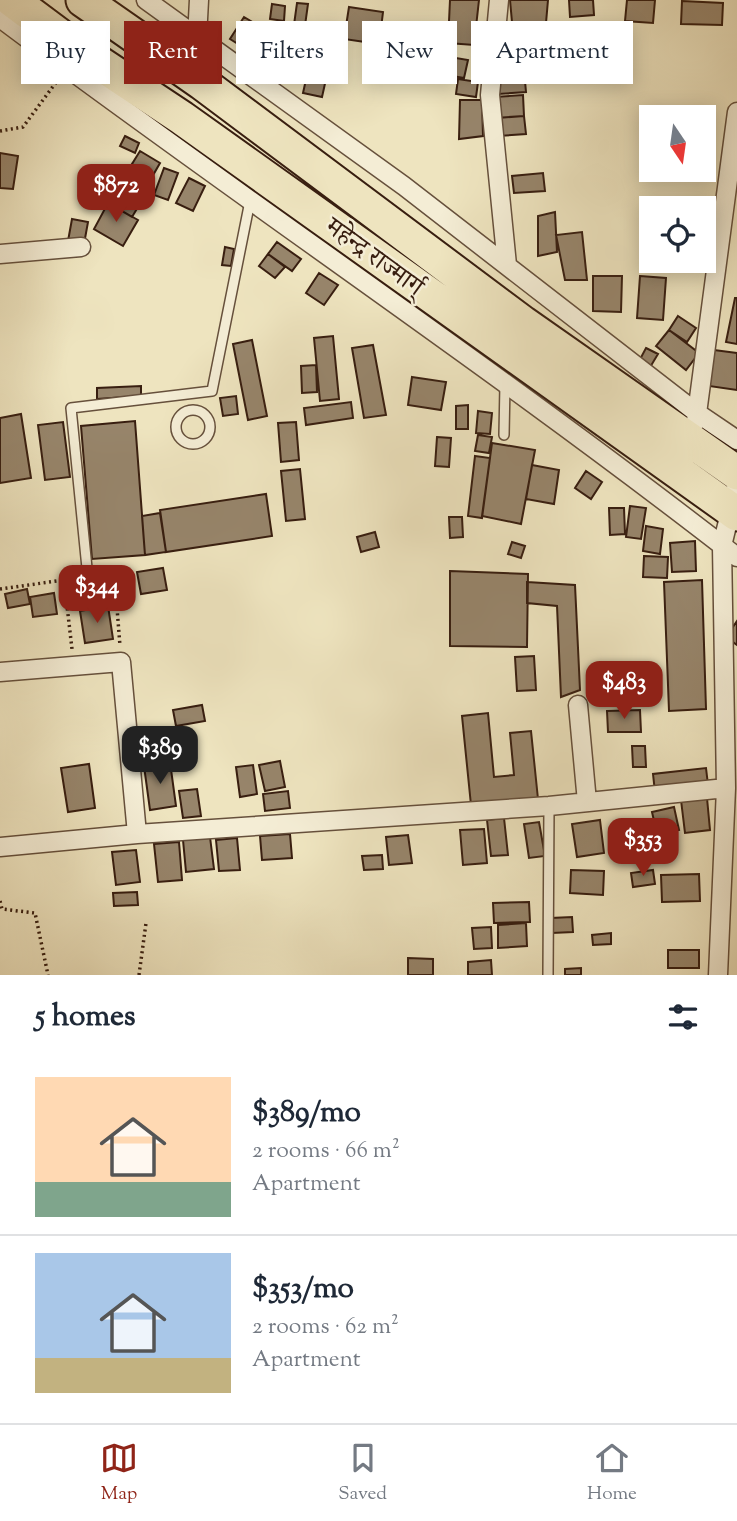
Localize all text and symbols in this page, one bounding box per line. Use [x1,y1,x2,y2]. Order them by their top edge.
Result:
chip: Buy [21,21,110,84]
chip: Rent [124,21,222,84]
chip: Filters [236,21,348,84]
chip: New [362,21,457,84]
chip: Apartment [471,21,633,84]
north arrow [639,105,716,182]
map controls [639,105,716,273]
pin: $872 [75,164,157,224]
text: $872 [93,170,139,203]
button: locate [639,196,716,273]
street label: महेन्द्र राज्मार्ग् [315,208,433,309]
pin: $344 [56,566,138,625]
text: $344 [75,571,119,604]
pin: $483 [583,662,665,721]
text: $483 [602,667,646,700]
pin: $389 [119,726,201,786]
text: $389 [138,732,182,765]
pin: $353 [602,818,684,878]
text: $353 [624,824,662,857]
text: 5 homes [35,996,136,1039]
icon: filters [664,998,702,1036]
text: $389/mo [252,1092,361,1135]
icon: home [91,1105,175,1189]
text: 2 rooms · 66 m² [252,1135,400,1168]
text: Apartment [252,1168,361,1201]
text: $353/mo [252,1268,354,1311]
icon: home [91,1281,175,1365]
text: 2 rooms · 62 m² [252,1311,399,1344]
text: Apartment [252,1344,361,1377]
tab: Map [100,1439,138,1508]
tab: Saved [338,1439,387,1508]
tab: Home [587,1439,637,1508]

